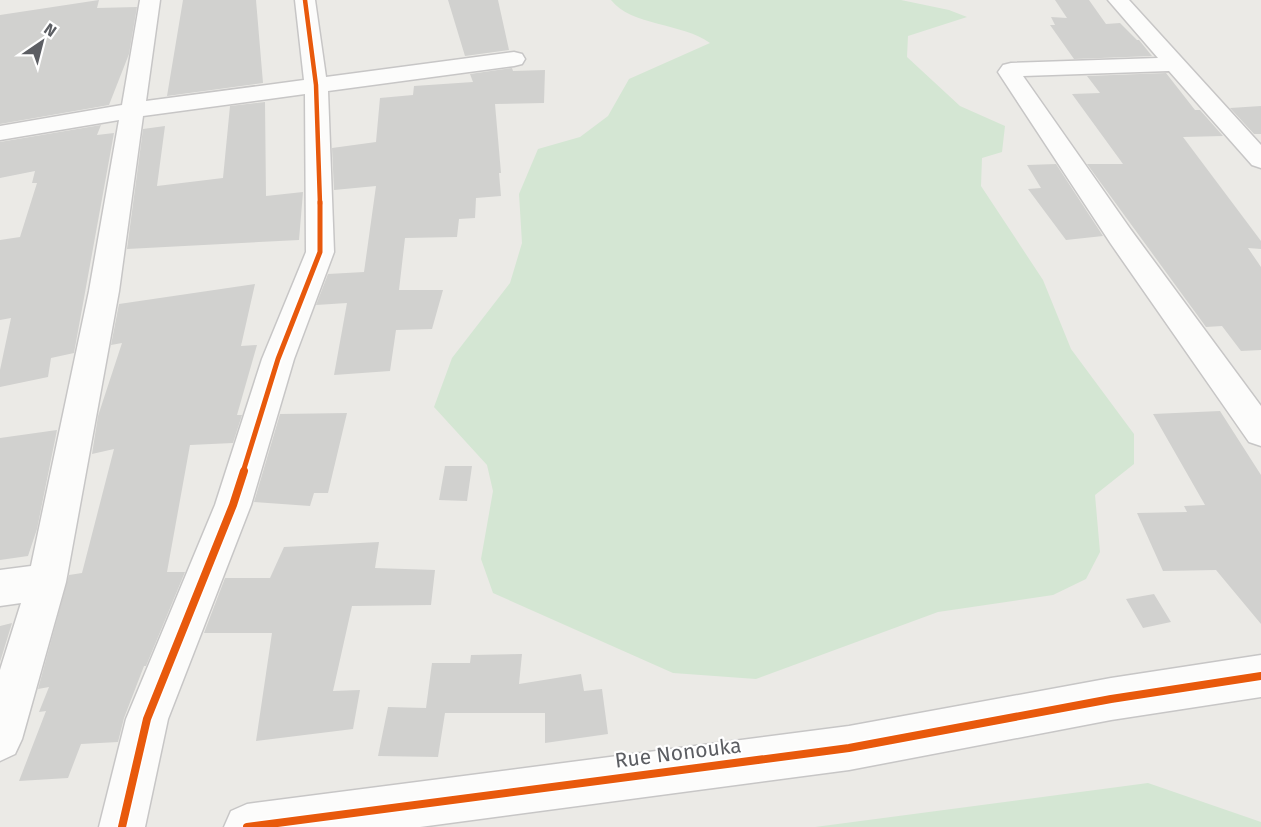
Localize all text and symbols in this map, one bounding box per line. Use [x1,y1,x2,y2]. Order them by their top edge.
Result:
north arrow [12,12,72,72]
text: N [41,19,60,41]
street label: Rue Nonouka [613,732,743,774]

